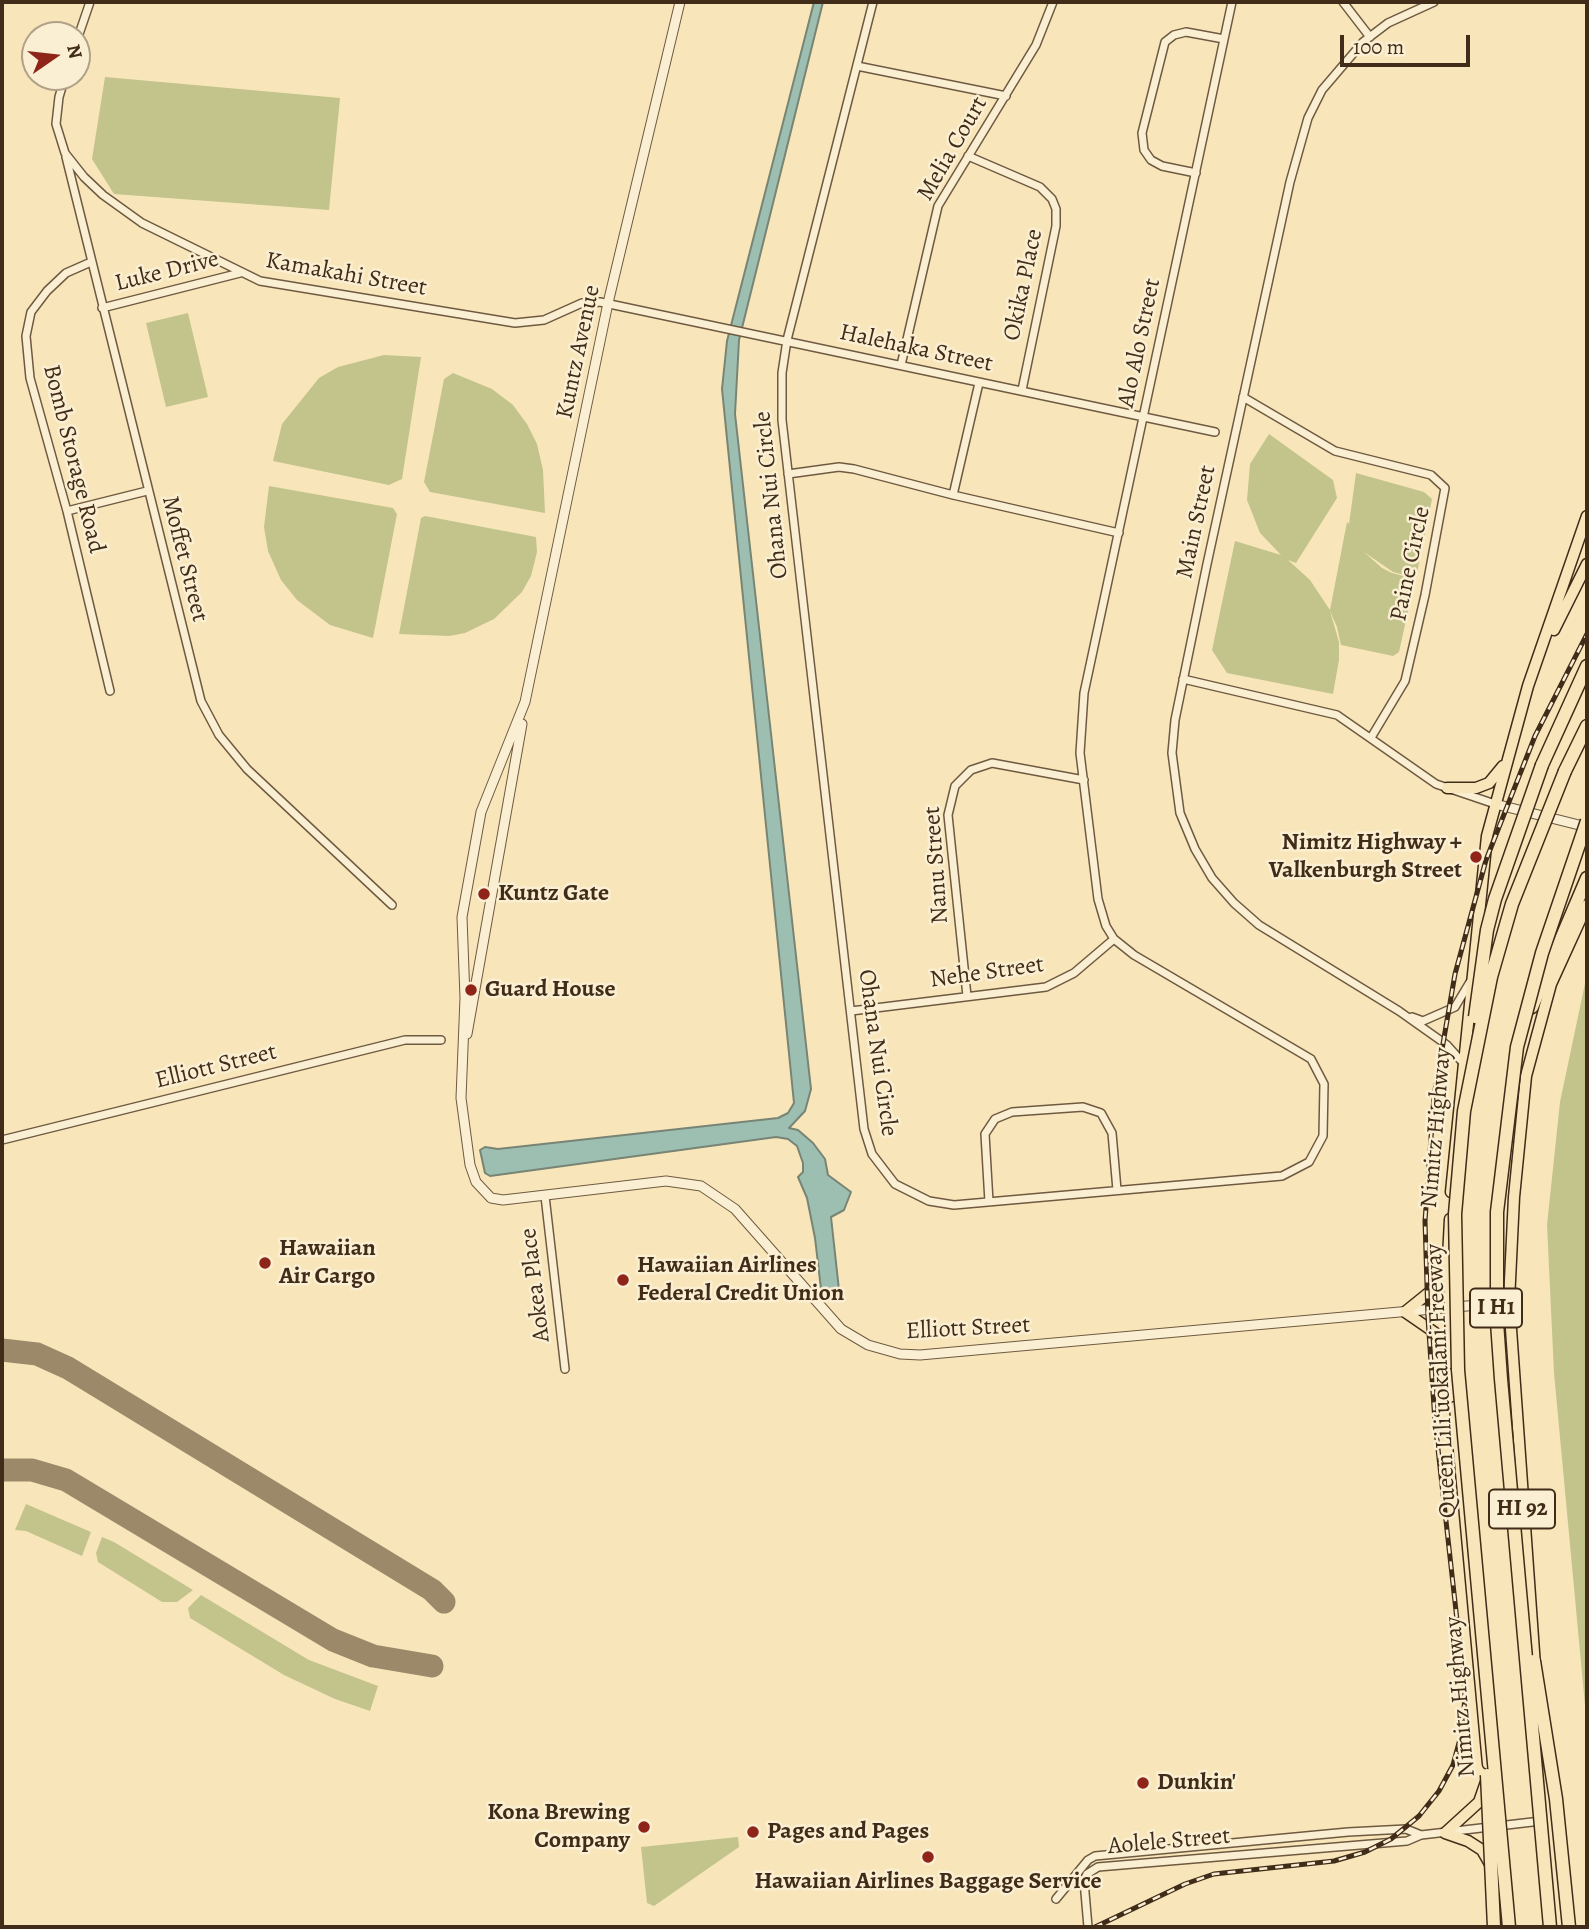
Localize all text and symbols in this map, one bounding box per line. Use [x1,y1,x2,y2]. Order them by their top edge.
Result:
north arrow [21,21,91,91]
scale bar [1344,21,1474,65]
text: 100 m [1353,33,1404,61]
text: N [60,42,89,61]
street label: Melia Court [912,92,994,206]
street label: Okika Place [998,226,1050,344]
street label: Luke Drive [112,245,222,299]
street label: Kamakahi Street [263,247,429,303]
street label: Alo Alo Street [1112,276,1168,410]
street label: Kuntz Avenue [551,283,607,421]
street label: Halehaka Street [837,319,995,379]
street label: Bomb Storage Road [36,362,110,556]
street label: Ohana Nui Circle [749,410,795,580]
street label: Main Street [1171,463,1223,581]
street label: Moffet Street [154,493,214,625]
street label: Paine Circle [1385,504,1437,624]
street label: Nanu Street [919,805,955,925]
place label: Nimitz Highway + Valkenburgh Street [1269,829,1462,885]
marker: Nimitz Highway + Valkenburgh Street [1468,849,1484,865]
place label: Kuntz Gate [498,880,609,908]
marker: Kuntz Gate [476,886,492,902]
street label: Nehe Street [928,951,1046,995]
street label: Ohana Nui Circle [851,968,903,1138]
place label: Guard House [485,976,616,1004]
marker: Guard House [463,982,479,998]
street label: Elliott Street [152,1038,280,1096]
street label: Nimitz Highway [1416,1046,1458,1210]
street label: Aokea Place [515,1226,557,1344]
place label: Hawaiian Air Cargo [279,1235,376,1291]
street label: Queen Liliʻuokalani Freeway [1420,1243,1464,1519]
place label: Hawaiian Airlines Federal Credit Union [637,1252,844,1308]
marker: Hawaiian Air Cargo [257,1255,273,1271]
marker: Hawaiian Airlines Federal Credit Union [615,1272,631,1288]
road number: I H1 [1470,1288,1522,1328]
street label: Elliott Street [905,1311,1031,1347]
road number: HI 92 [1489,1490,1555,1528]
street label: Nimitz Highway [1440,1615,1482,1779]
place label: Dunkin' [1157,1769,1236,1797]
marker: Dunkin' [1135,1775,1151,1791]
place label: Kona Brewing Company [487,1799,630,1855]
place label: Pages and Pages [767,1818,929,1846]
marker: Kona Brewing Company [636,1819,652,1835]
street label: Aolele Street [1107,1822,1231,1862]
marker: Pages and Pages [745,1824,761,1840]
marker: Hawaiian Airlines Baggage Service [920,1849,936,1865]
place label: Hawaiian Airlines Baggage Service [755,1868,1101,1896]

